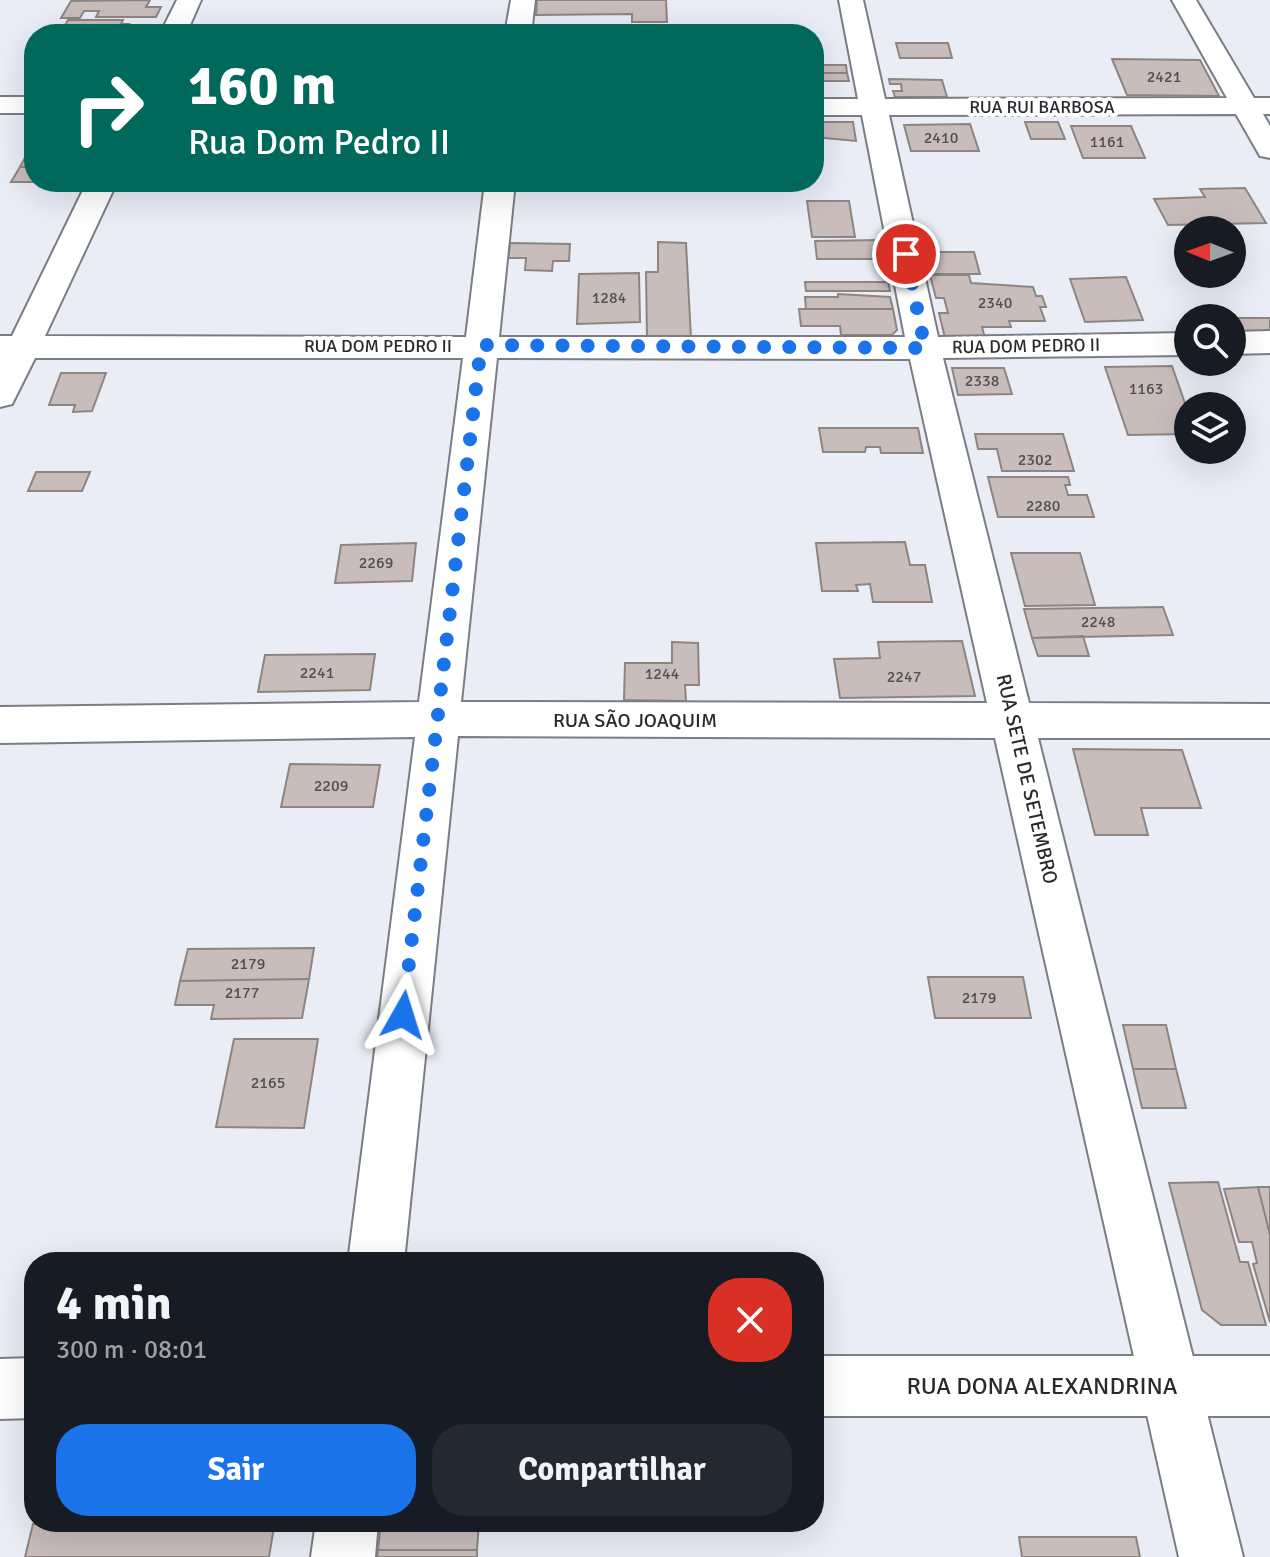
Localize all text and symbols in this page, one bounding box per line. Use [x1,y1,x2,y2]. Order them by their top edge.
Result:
text: 160 m [188,51,336,120]
icon: right [56,56,160,160]
house number: 2421 [1147,67,1181,87]
street label: RUA RUI BARBOSA [969,96,1115,118]
text: Rua Dom Pedro II [188,120,450,165]
house number: 2410 [924,128,958,148]
house number: 1161 [1090,132,1124,152]
north arrow [1174,216,1246,288]
map controls [1174,216,1246,464]
pin [872,220,940,288]
icon: arrive [884,232,928,276]
house number: 1284 [592,288,627,308]
house number: 2340 [978,293,1012,313]
button: search [1174,304,1246,376]
street label: RUA DOM PEDRO II [952,334,1100,358]
street label: RUA DOM PEDRO II [304,335,452,357]
house number: 2338 [965,371,999,391]
house number: 1163 [1129,379,1163,399]
button: layers [1174,392,1246,464]
house number: 2302 [1018,450,1052,470]
house number: 2280 [1026,496,1060,516]
house number: 2269 [359,553,393,573]
house number: 2248 [1081,612,1115,632]
house number: 2241 [300,663,334,683]
house number: 1244 [645,664,680,684]
house number: 2247 [887,667,921,687]
street label: RUA SETE DE SETEMBRO [991,672,1063,886]
street label: RUA SÃO JOAQUIM [553,708,717,733]
house number: 2209 [314,776,348,796]
house number: 2179 [231,954,265,974]
position arrow [361,973,445,1057]
house number: 2177 [225,983,259,1003]
house number: 2179 [962,988,996,1008]
house number: 2165 [251,1073,285,1093]
text: 4 min [56,1274,172,1333]
button: close [708,1278,792,1362]
text: 300 m · 08:01 [56,1334,207,1366]
street label: RUA DONA ALEXANDRINA [907,1371,1178,1401]
button: Sair [56,1424,416,1516]
button: Compartilhar [432,1424,792,1516]

